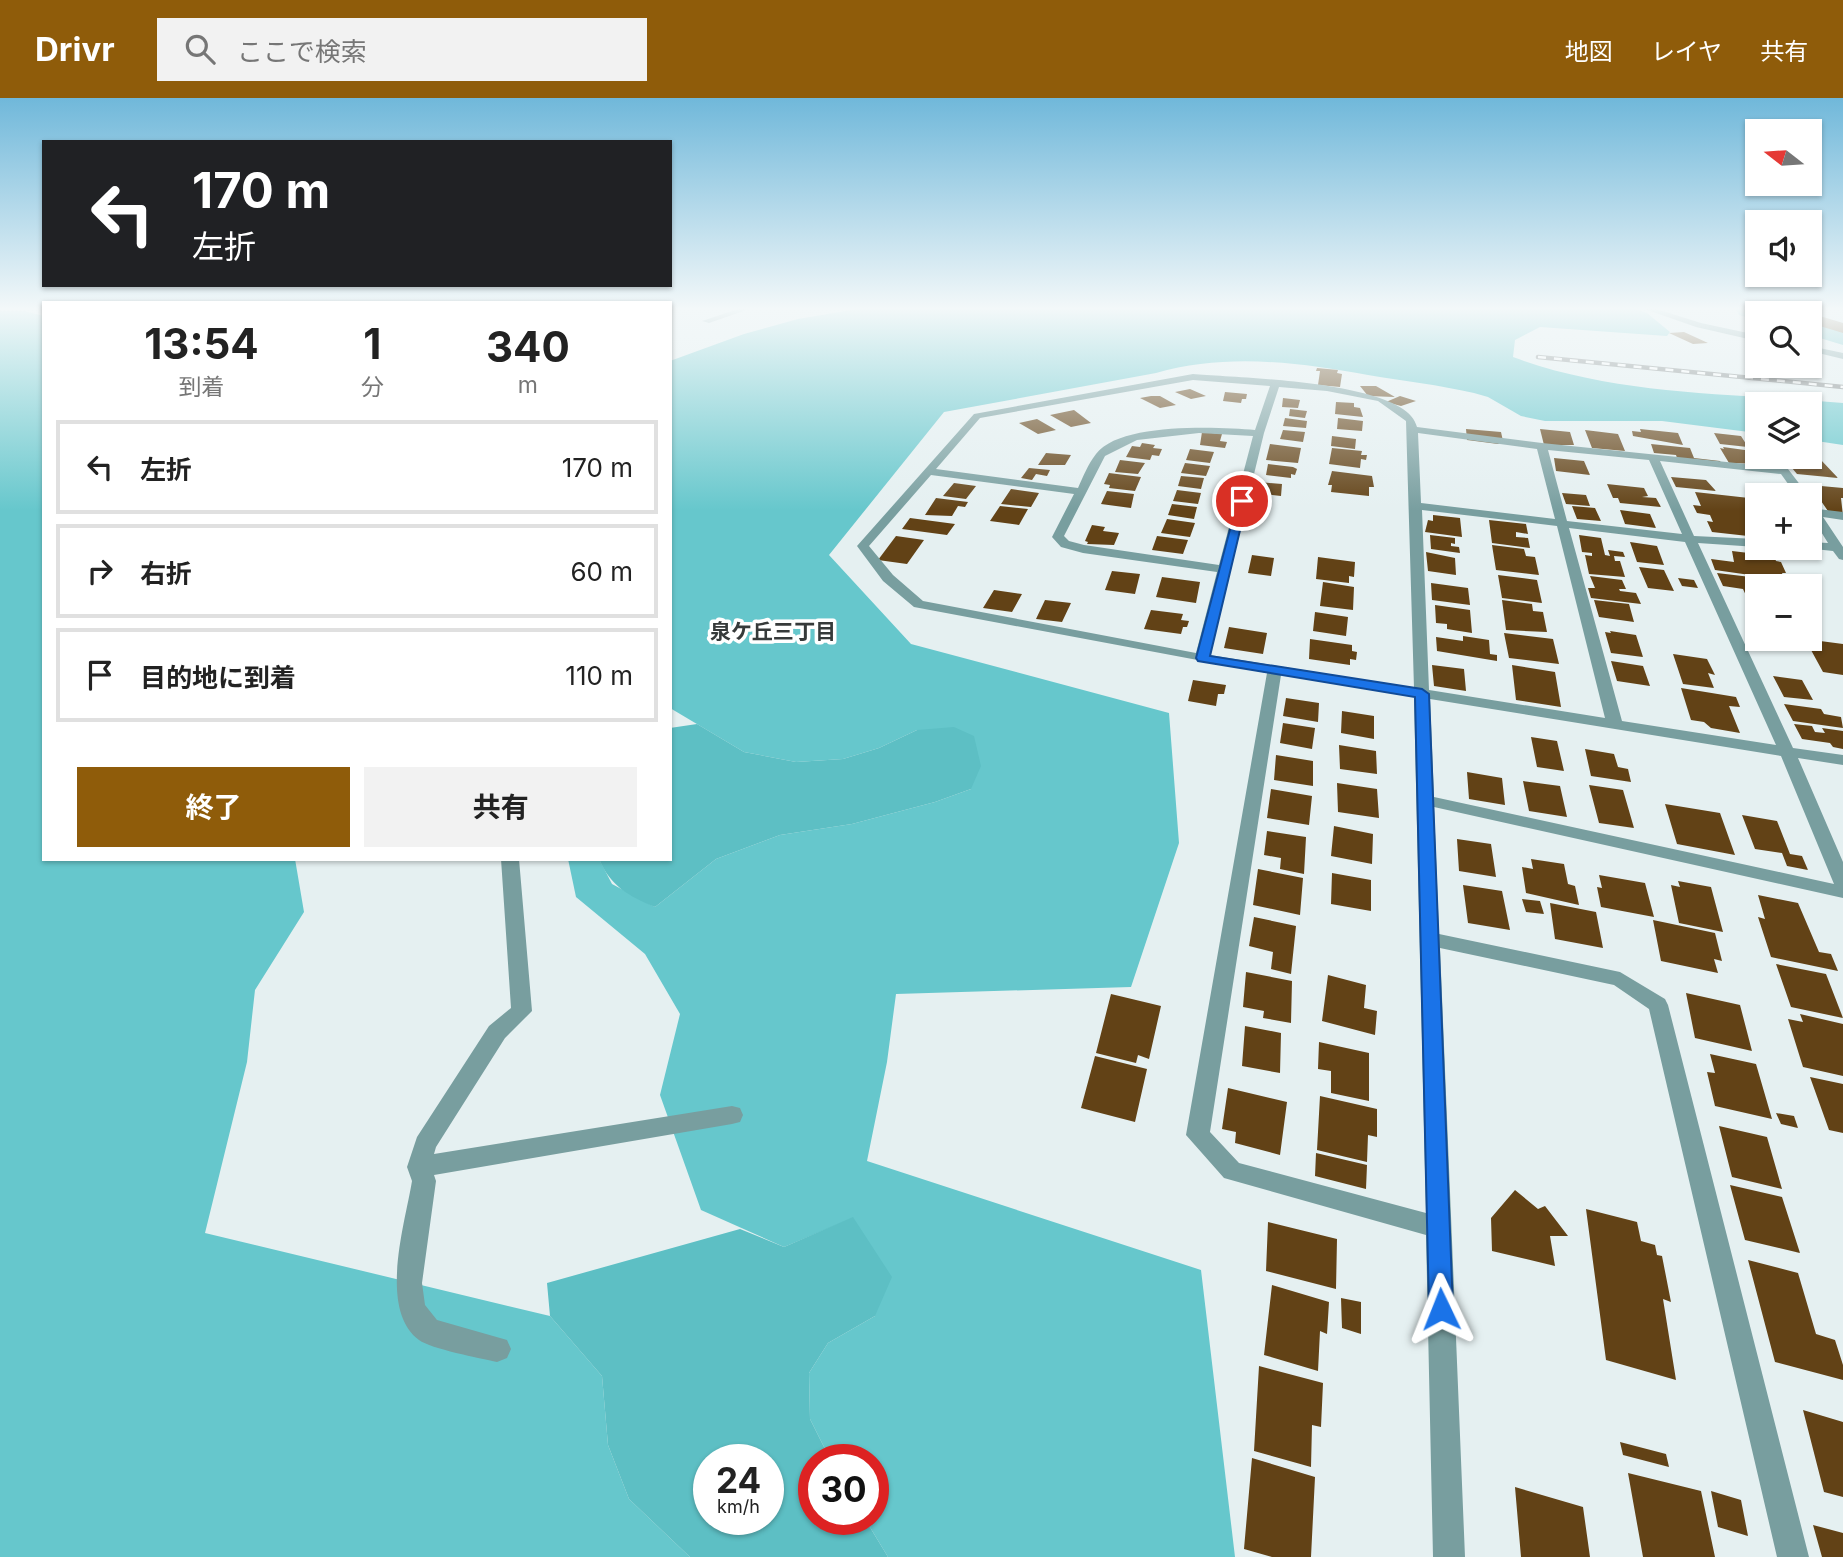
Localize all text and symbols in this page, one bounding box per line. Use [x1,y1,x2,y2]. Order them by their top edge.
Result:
search box [157,18,647,81]
text: Drivr [35,29,115,69]
icon: search [181,30,219,68]
text: ここで検索 [237,36,367,67]
text: 地図 [1565,37,1613,66]
text: レイヤ [1651,37,1722,66]
text: 共有 [1760,37,1808,66]
north arrow [1745,119,1822,196]
map controls [1745,119,1822,651]
text: 170 m [192,161,330,220]
icon: left [77,168,168,259]
button: sound [1745,210,1822,287]
text: 左折 [192,227,256,266]
button: search [1745,301,1822,378]
text: 13:54 [144,318,259,369]
text: 1 [363,318,381,369]
text: 340 [486,321,570,372]
text: m [518,371,538,399]
text: 到着 [178,373,224,401]
text: 分 [361,373,384,401]
button: layers [1745,392,1822,469]
icon: left [81,448,119,486]
text: 170 m [562,452,633,483]
text: 左折 [140,454,192,485]
pin [1212,471,1272,531]
icon: arrive [1223,482,1261,520]
button: + [1745,483,1822,560]
icon: right [81,552,119,590]
text: 60 m [570,556,633,587]
text: 右折 [140,558,192,589]
button: − [1745,574,1822,651]
district label: 泉ケ丘三丁目 [710,619,836,644]
icon: arrive [81,656,119,694]
text: 110 m [565,660,633,691]
text: 目的地に到着 [140,662,296,693]
button: 終了 [77,767,350,847]
button: 共有 [364,767,637,847]
position arrow [1404,1272,1478,1346]
speed limit sign: 30 [798,1444,889,1535]
text: 24 [716,1459,761,1501]
text: km/h [717,1496,760,1517]

